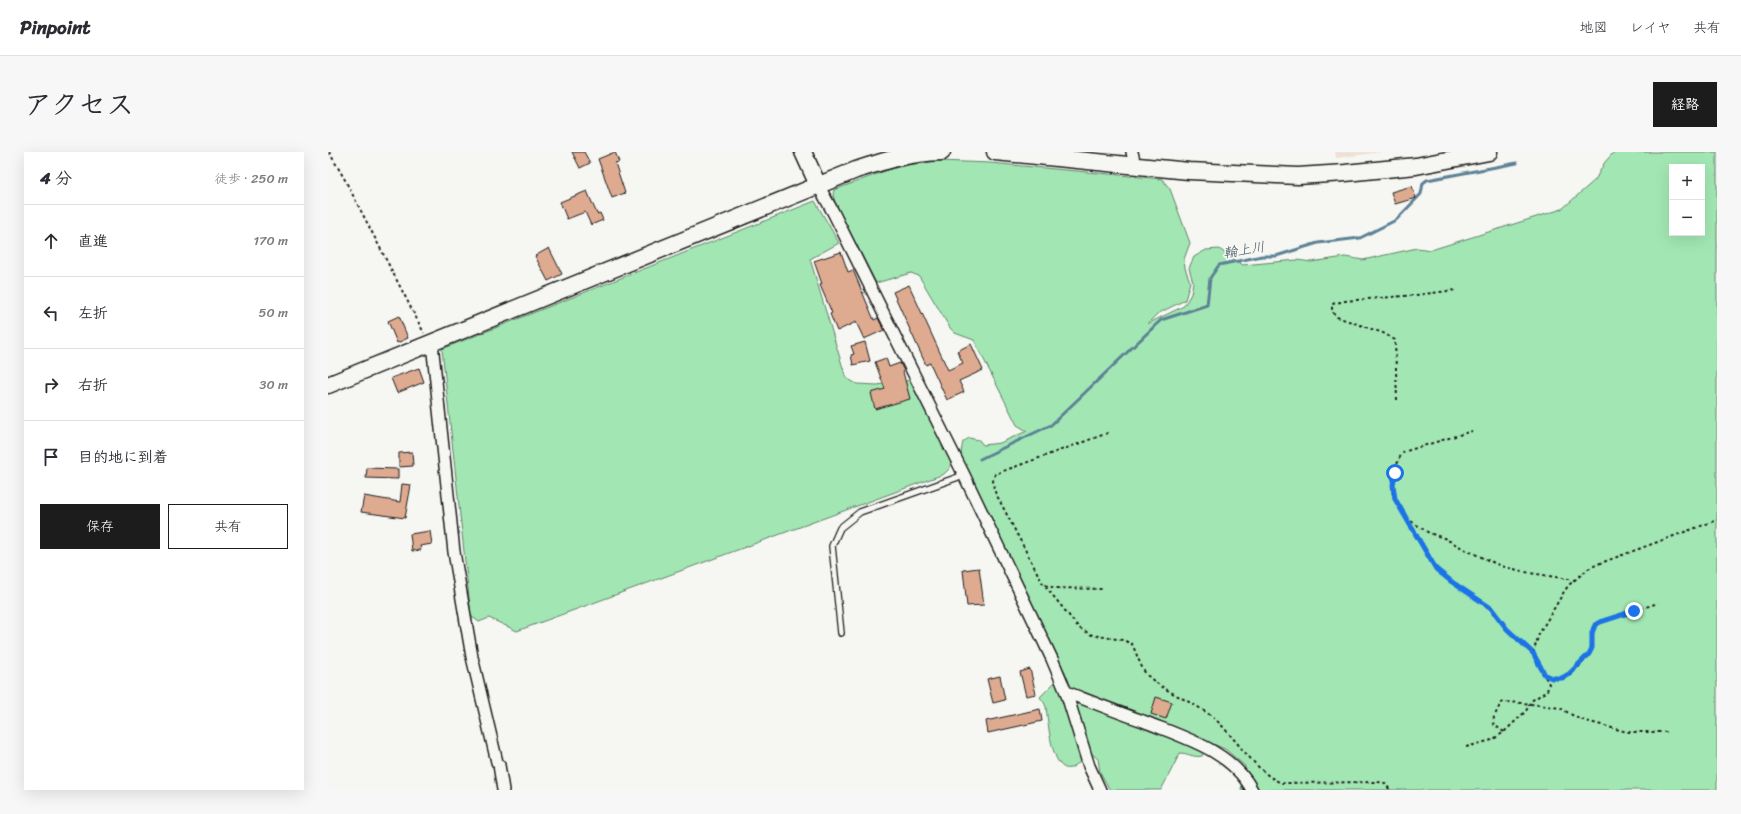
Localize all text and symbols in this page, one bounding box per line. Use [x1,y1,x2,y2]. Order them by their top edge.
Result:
text: Pinpoint [20,11,91,44]
text: 地図 [1580,15,1608,40]
text: レイヤ [1630,15,1671,40]
text: 共有 [1693,15,1721,40]
text: アクセス [24,80,134,129]
button: 経路 [1653,82,1717,127]
text: 4 分 [40,163,72,193]
map controls [1669,164,1705,236]
button: + [1669,164,1705,200]
text: 徒歩 · 250 m [215,167,288,190]
button: − [1669,200,1705,236]
text: 直進 [78,228,108,254]
text: 170 m [253,229,288,252]
icon: ahead [40,230,62,252]
water label: 輪上川 [1221,234,1267,266]
text: 左折 [78,300,108,326]
text: 50 m [258,301,288,324]
icon: left [40,302,62,324]
text: 右折 [78,372,108,398]
text: 30 m [259,373,288,396]
icon: right [40,374,62,396]
text: 目的地に到着 [78,444,168,470]
icon: arrive [40,446,62,468]
route start [1386,464,1404,482]
button: 保存 [40,504,160,549]
button: 共有 [168,504,288,549]
route end [1625,602,1643,620]

